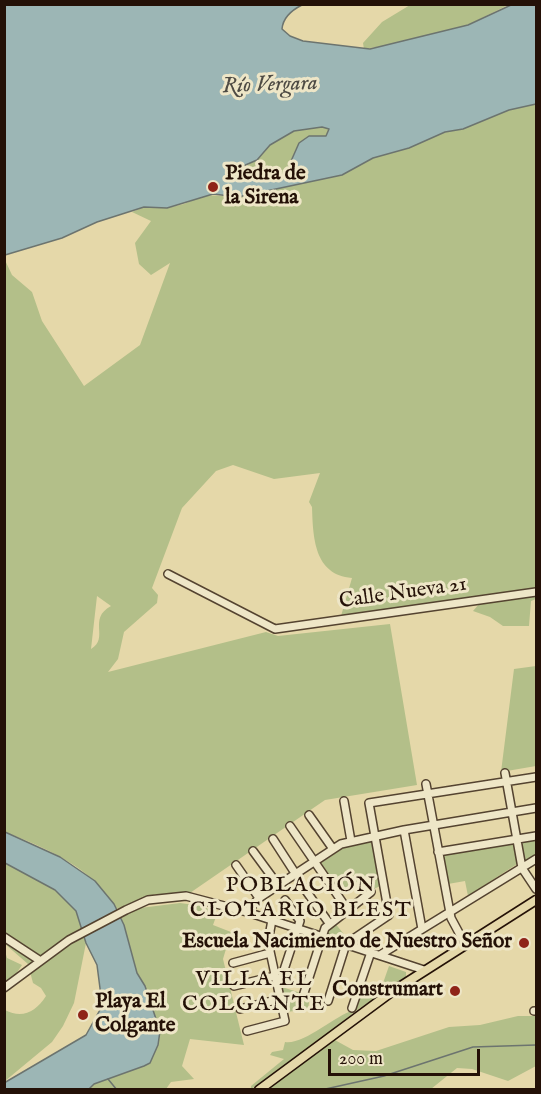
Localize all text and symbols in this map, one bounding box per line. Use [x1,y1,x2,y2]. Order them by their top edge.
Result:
water label: Río Vergara [222,71,318,101]
place label: Piedra de la Sirena [225,162,306,212]
marker: Piedra de la Sirena [206,180,220,194]
street label: Calle Nueva 21 [338,573,468,615]
district label: POBLACIÓN CLOTARIO BLEST [190,873,412,924]
place label: Escuela Nacimiento de Nuestro Señor [182,930,512,956]
marker: Escuela Nacimiento de Nuestro Señor [517,936,531,950]
district label: VILLA EL COLGANTE [182,967,326,1018]
place label: Construmart [332,978,443,1004]
marker: Construmart [448,984,462,998]
place label: Playa El Colgante [95,990,175,1040]
marker: Playa El Colgante [76,1008,90,1022]
scale bar [331,1037,482,1075]
text: 200 m [339,1048,383,1071]

